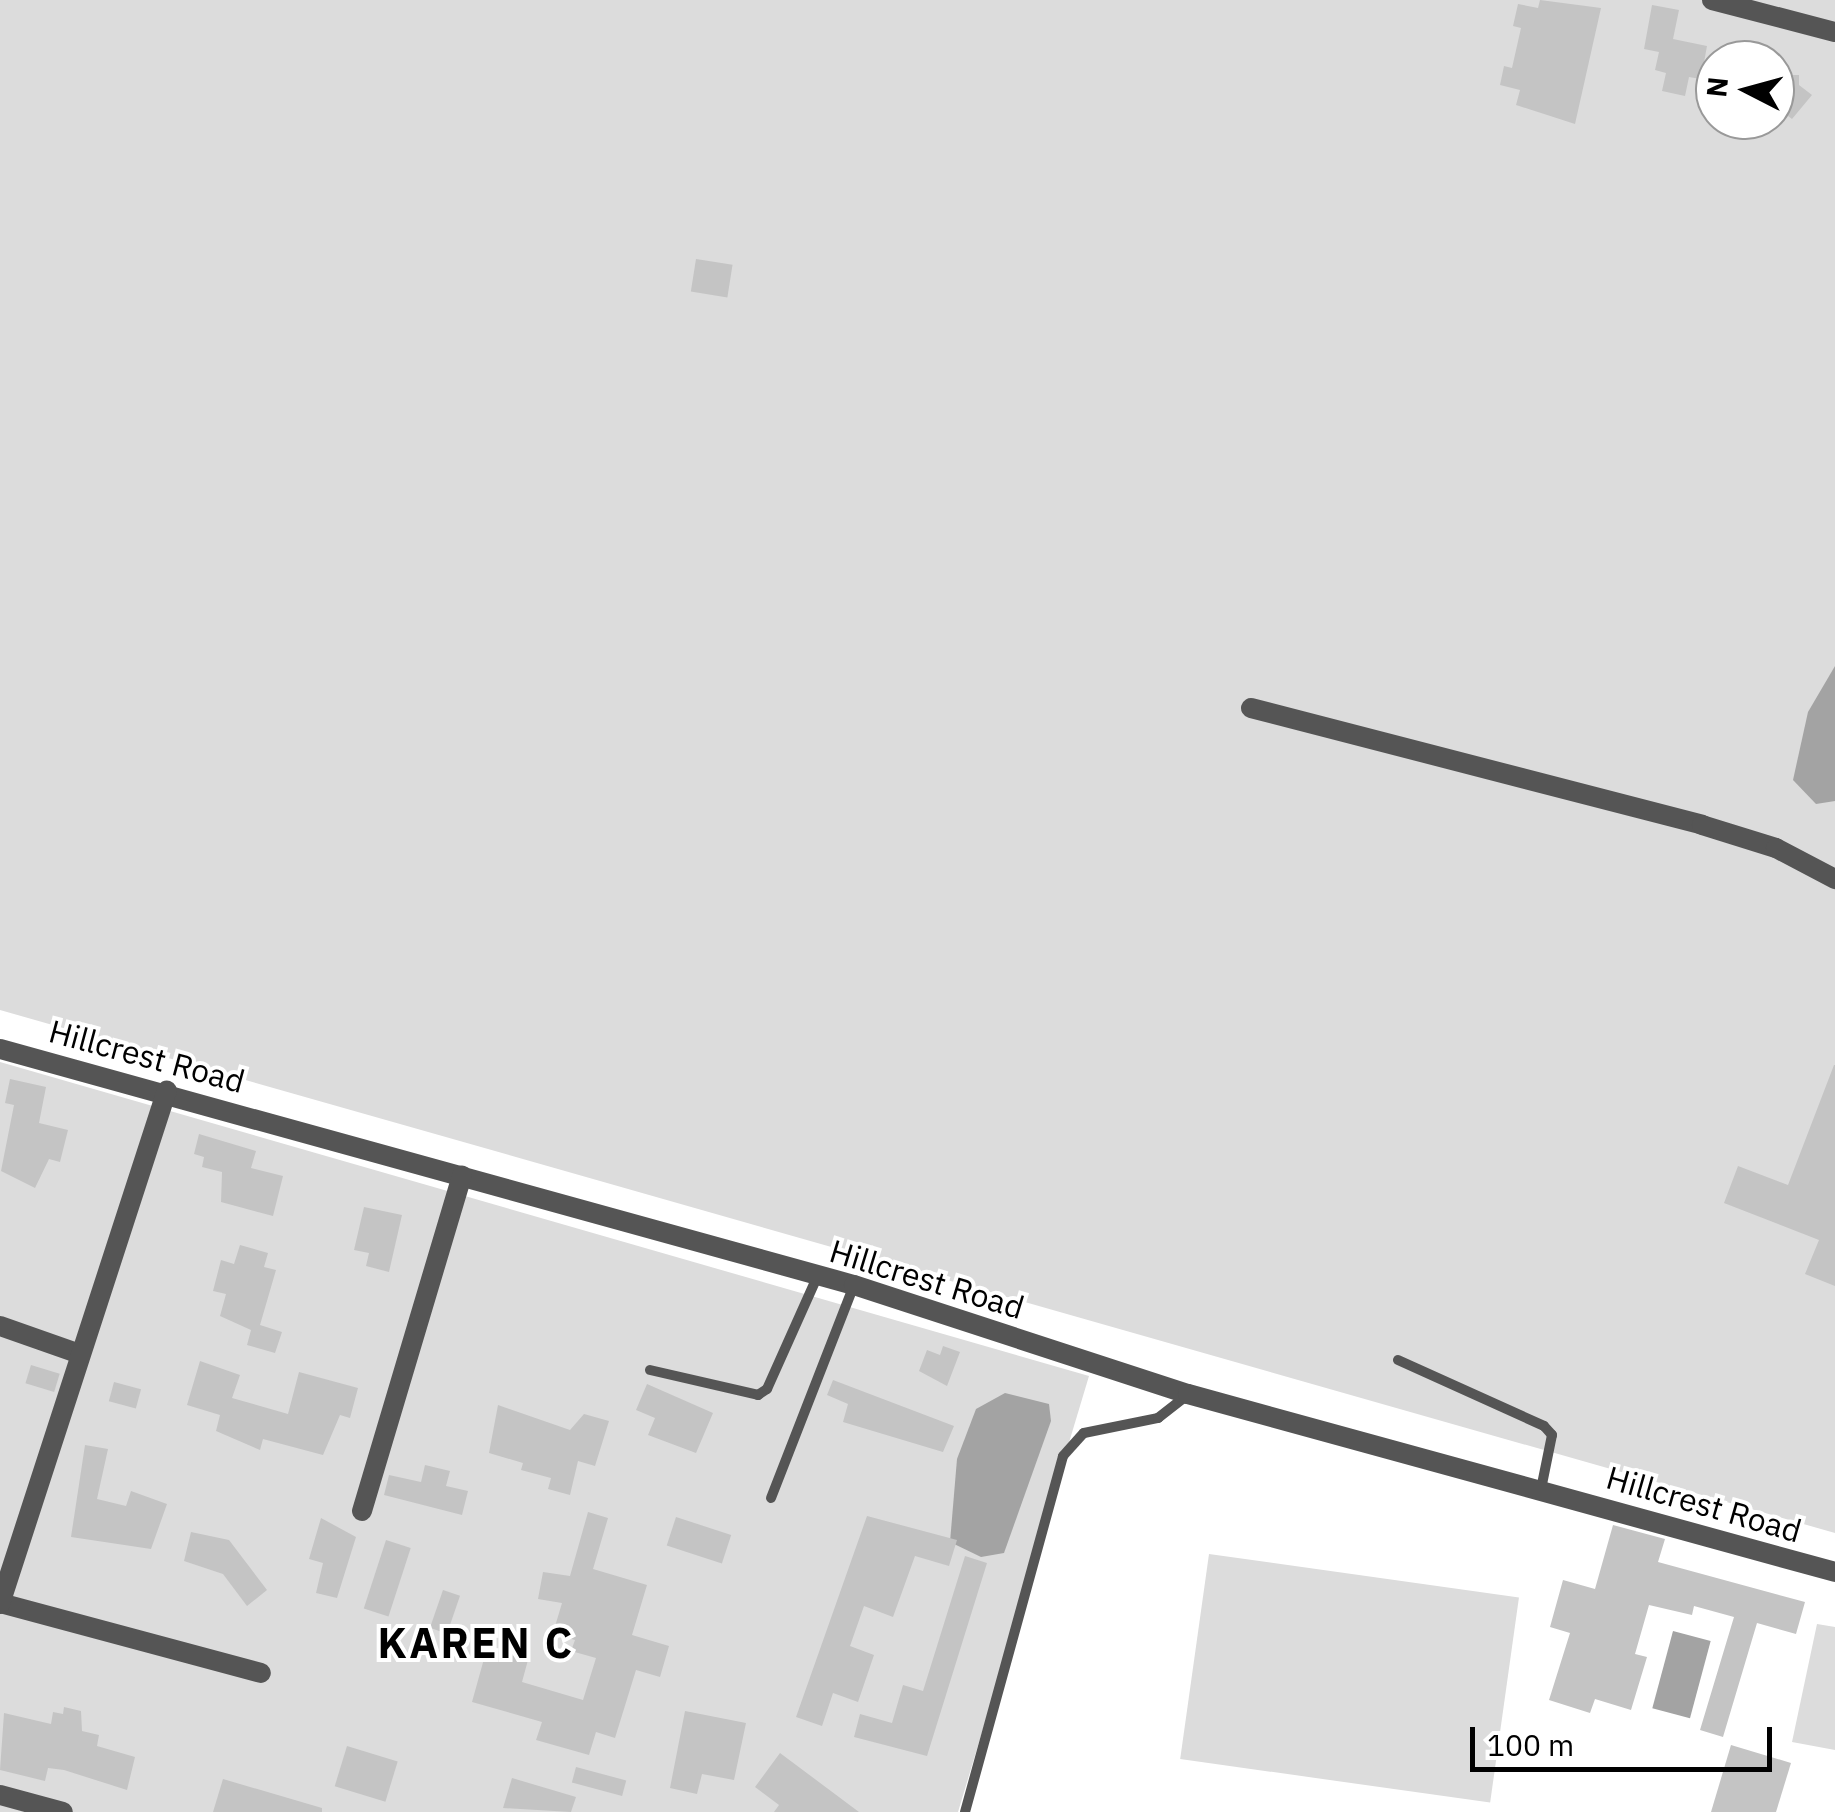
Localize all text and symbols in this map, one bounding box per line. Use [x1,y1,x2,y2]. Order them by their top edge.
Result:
north arrow [1695,40,1795,140]
text: N [1697,75,1736,99]
street label: Hillcrest Road [45,1011,249,1101]
street label: Hillcrest Road [825,1231,1029,1327]
street label: Hillcrest Road [1602,1458,1806,1550]
district label: KAREN C [378,1618,574,1668]
scale bar [1475,1707,1778,1769]
text: 100 m [1487,1725,1574,1764]

